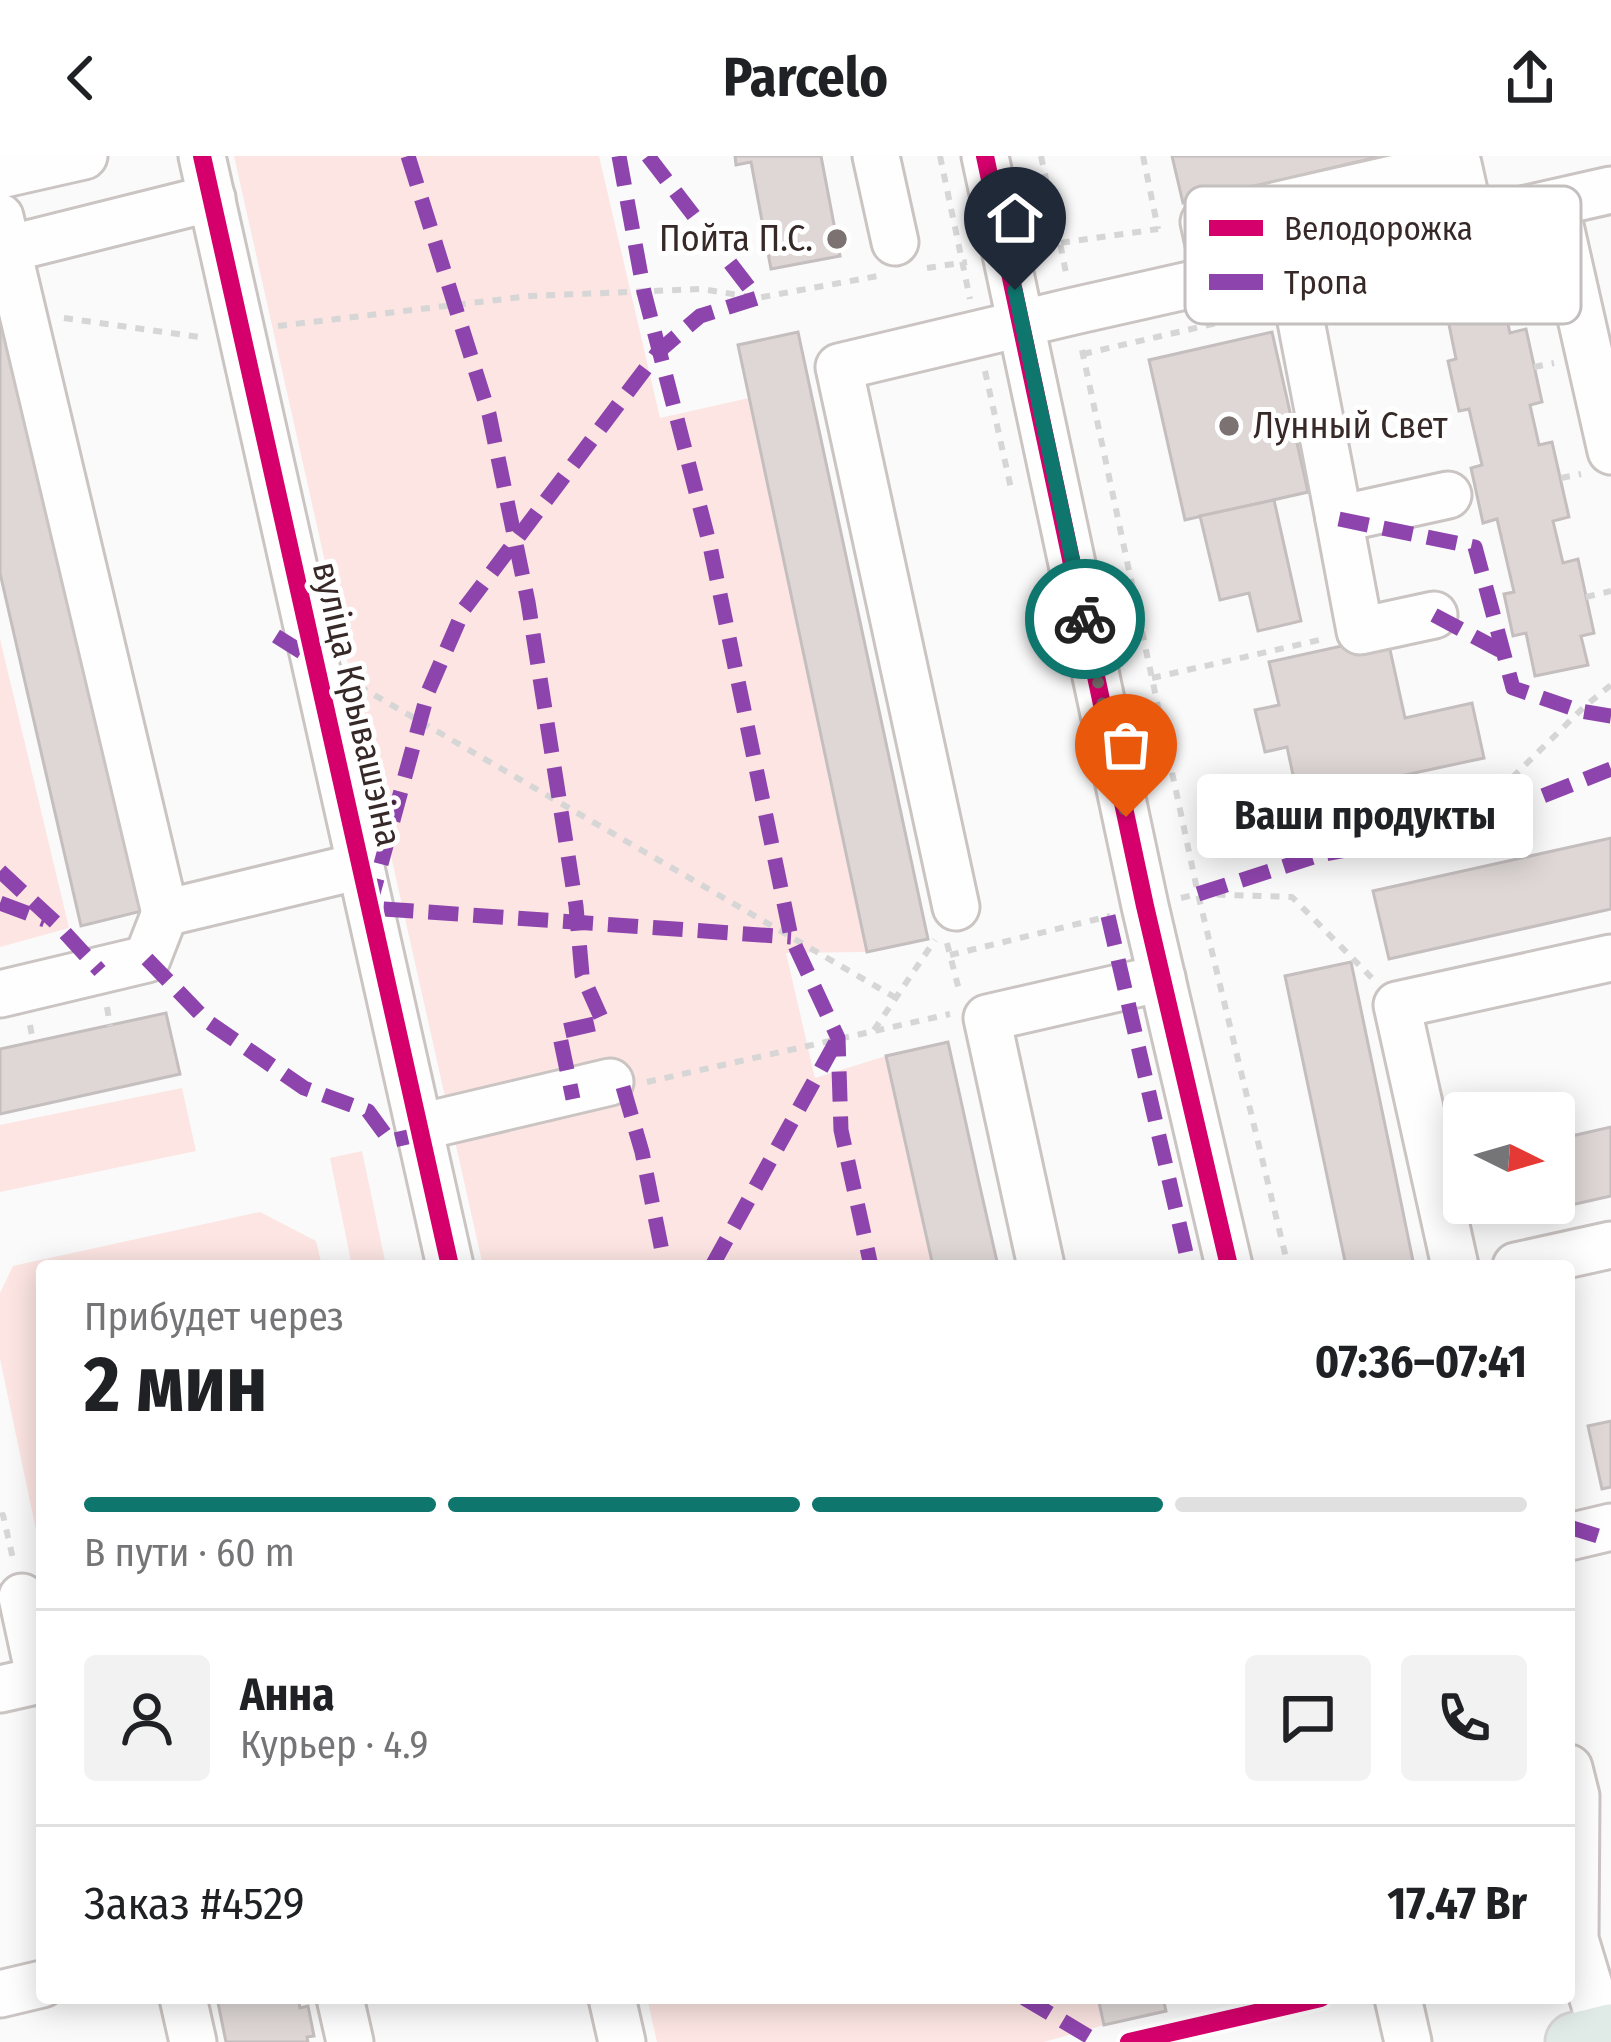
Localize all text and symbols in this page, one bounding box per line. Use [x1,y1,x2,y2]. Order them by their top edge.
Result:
icon: back [48,45,114,111]
icon: share [1497,45,1563,111]
text: Parcelo [723,46,888,110]
pin [964,167,1066,290]
icon: home [982,185,1048,251]
legend [1185,186,1581,324]
text: Велодорожка [1284,209,1473,249]
place label: Пойта П.С. [659,217,813,261]
marker: Пойта П.С. [824,226,850,252]
text: Тропа [1284,263,1368,303]
place label: Лунный Свет [1253,404,1448,448]
marker: Лунный Свет [1216,413,1242,439]
street label: вуліца Крывашэіна [303,557,411,851]
courier [1025,559,1145,679]
icon: bike [1052,586,1118,652]
pin [1075,694,1177,817]
icon: bag [1093,712,1159,778]
callout: Ваши продукты [1198,775,1534,859]
text: Ваши продукты [1234,793,1496,839]
north arrow [1443,1092,1575,1224]
map controls [1443,1092,1575,1224]
text: Прибудет через [84,1294,344,1340]
text: 07:36–07:41 [1315,1335,1527,1389]
text: 2 мин [84,1338,267,1432]
text: В пути · 60 m [84,1530,295,1576]
button: person [84,1655,210,1781]
button: chat [1245,1655,1371,1781]
button: phone [1401,1655,1527,1781]
text: Анна [240,1668,335,1722]
text: Курьер · 4.9 [240,1722,428,1768]
text: Заказ #4529 [84,1877,305,1931]
text: 17.47 Br [1387,1877,1527,1931]

